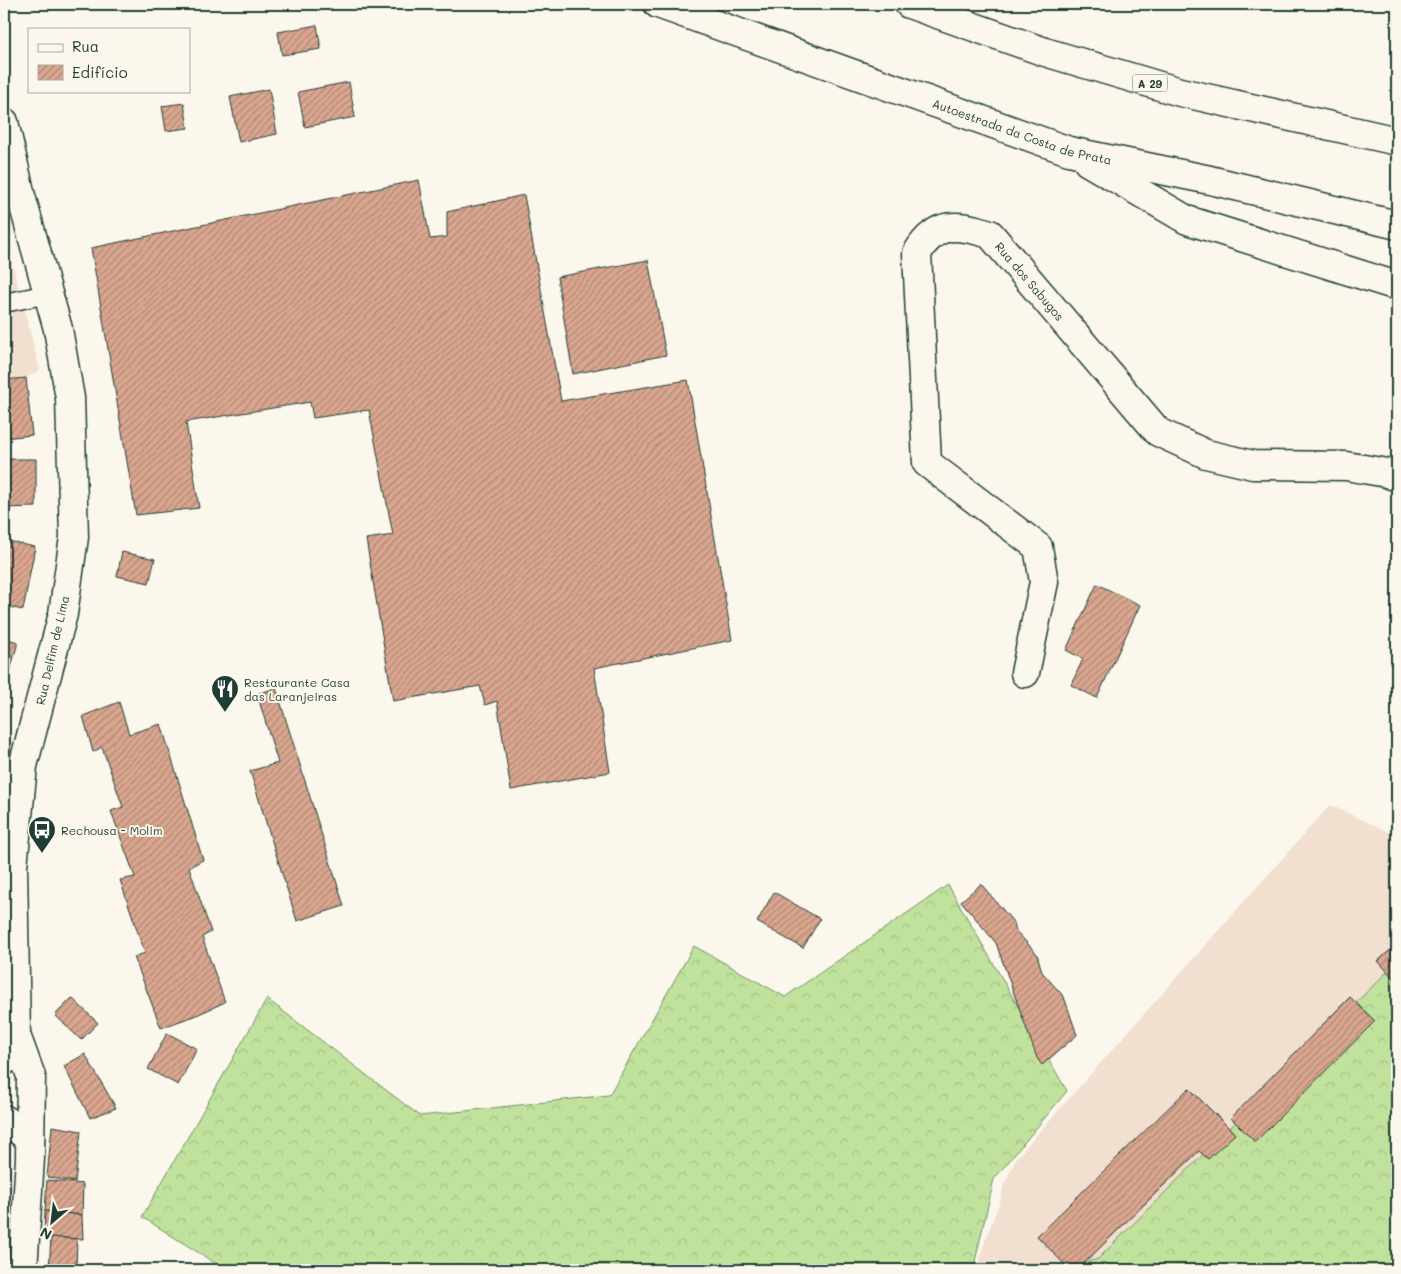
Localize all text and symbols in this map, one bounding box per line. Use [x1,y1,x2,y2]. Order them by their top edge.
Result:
legend [28,28,190,92]
text: Rua [72,36,99,56]
text: Edifício [72,62,128,82]
road number: A 29 [1132,75,1168,92]
street label: Autoestrada da Costa de Prata [930,95,1113,168]
street label: Rua dos Sabugos [992,238,1068,324]
street label: Rua Delfim de Lima [32,594,72,706]
restaurant icon: Restaurante Casa das Laranjeiras [210,674,240,713]
place label: Restaurante Casa das Laranjeiras [244,674,350,704]
bus stop icon: Rechousa - Molim [27,815,57,854]
place label: Rechousa - Molim [61,822,163,838]
north arrow [28,1196,78,1246]
text: N [37,1223,55,1245]

